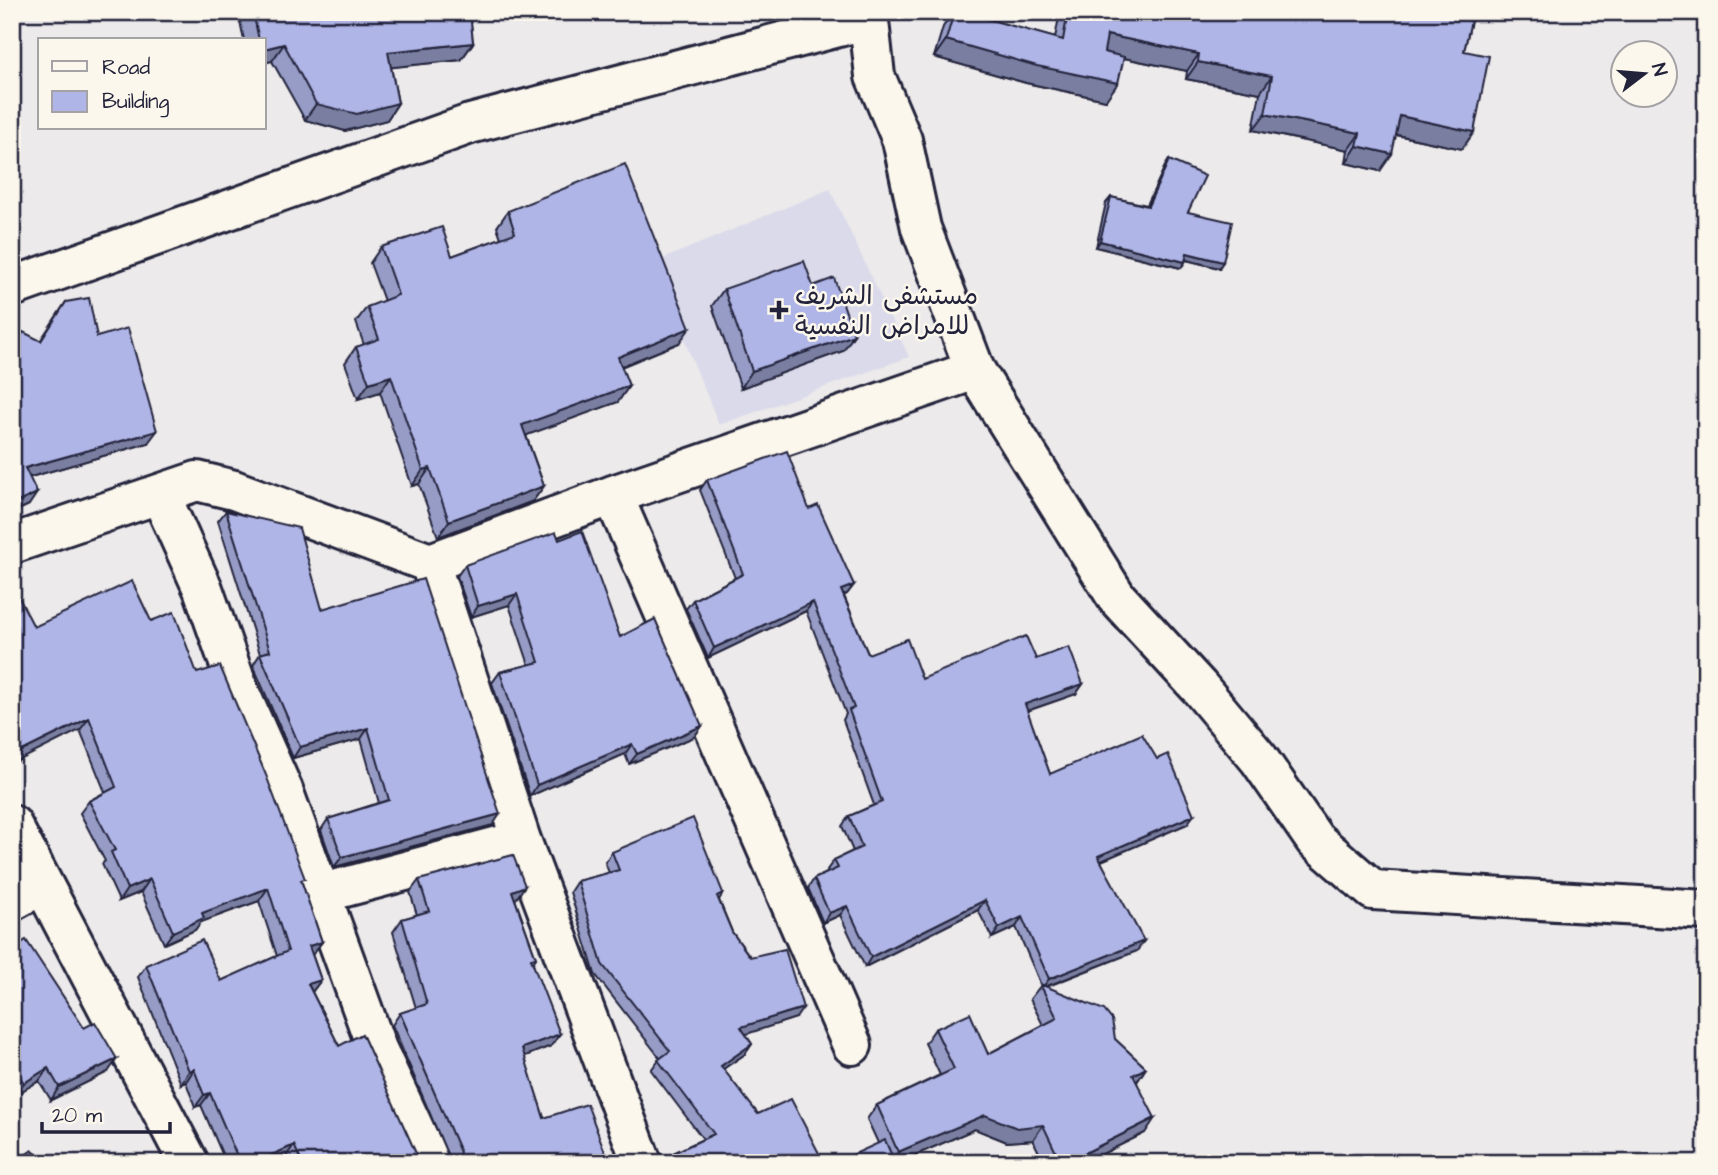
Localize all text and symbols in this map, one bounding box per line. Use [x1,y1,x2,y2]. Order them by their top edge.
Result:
legend [38,38,266,130]
north arrow [1610,38,1680,108]
text: Road [102,53,150,82]
text: N [1644,60,1674,79]
text: Building [102,87,170,118]
place label: مستشفى الشريف للامراض النفسية [795,278,978,344]
marker: مستشفى الشريف للامراض النفسية [769,300,789,320]
scale bar [42,1091,170,1135]
text: 20 m [52,1101,103,1130]

